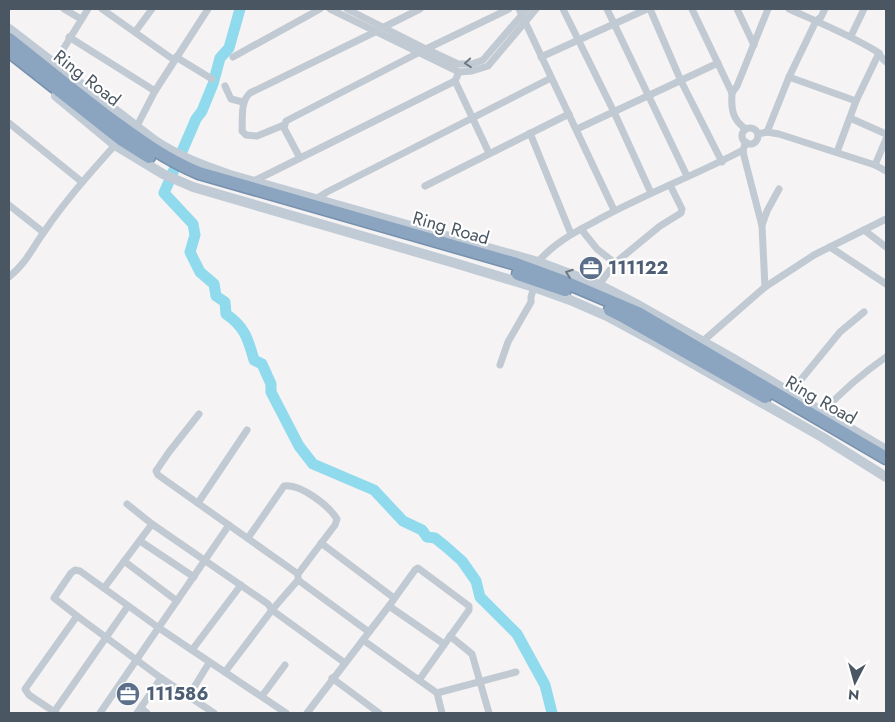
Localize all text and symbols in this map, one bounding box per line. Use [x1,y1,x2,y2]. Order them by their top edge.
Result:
street label: Ring Road [48,44,126,112]
one-way arrow [463,58,471,69]
street label: Ring Road [410,205,492,251]
office icon: 111122 [578,255,604,281]
place label: 111122 [608,255,668,281]
one-way arrow [565,269,573,279]
street label: Ring Road [780,369,862,431]
north arrow [830,657,880,707]
office icon: 111586 [115,681,141,707]
place label: 111586 [146,681,208,707]
text: N [847,684,860,705]

